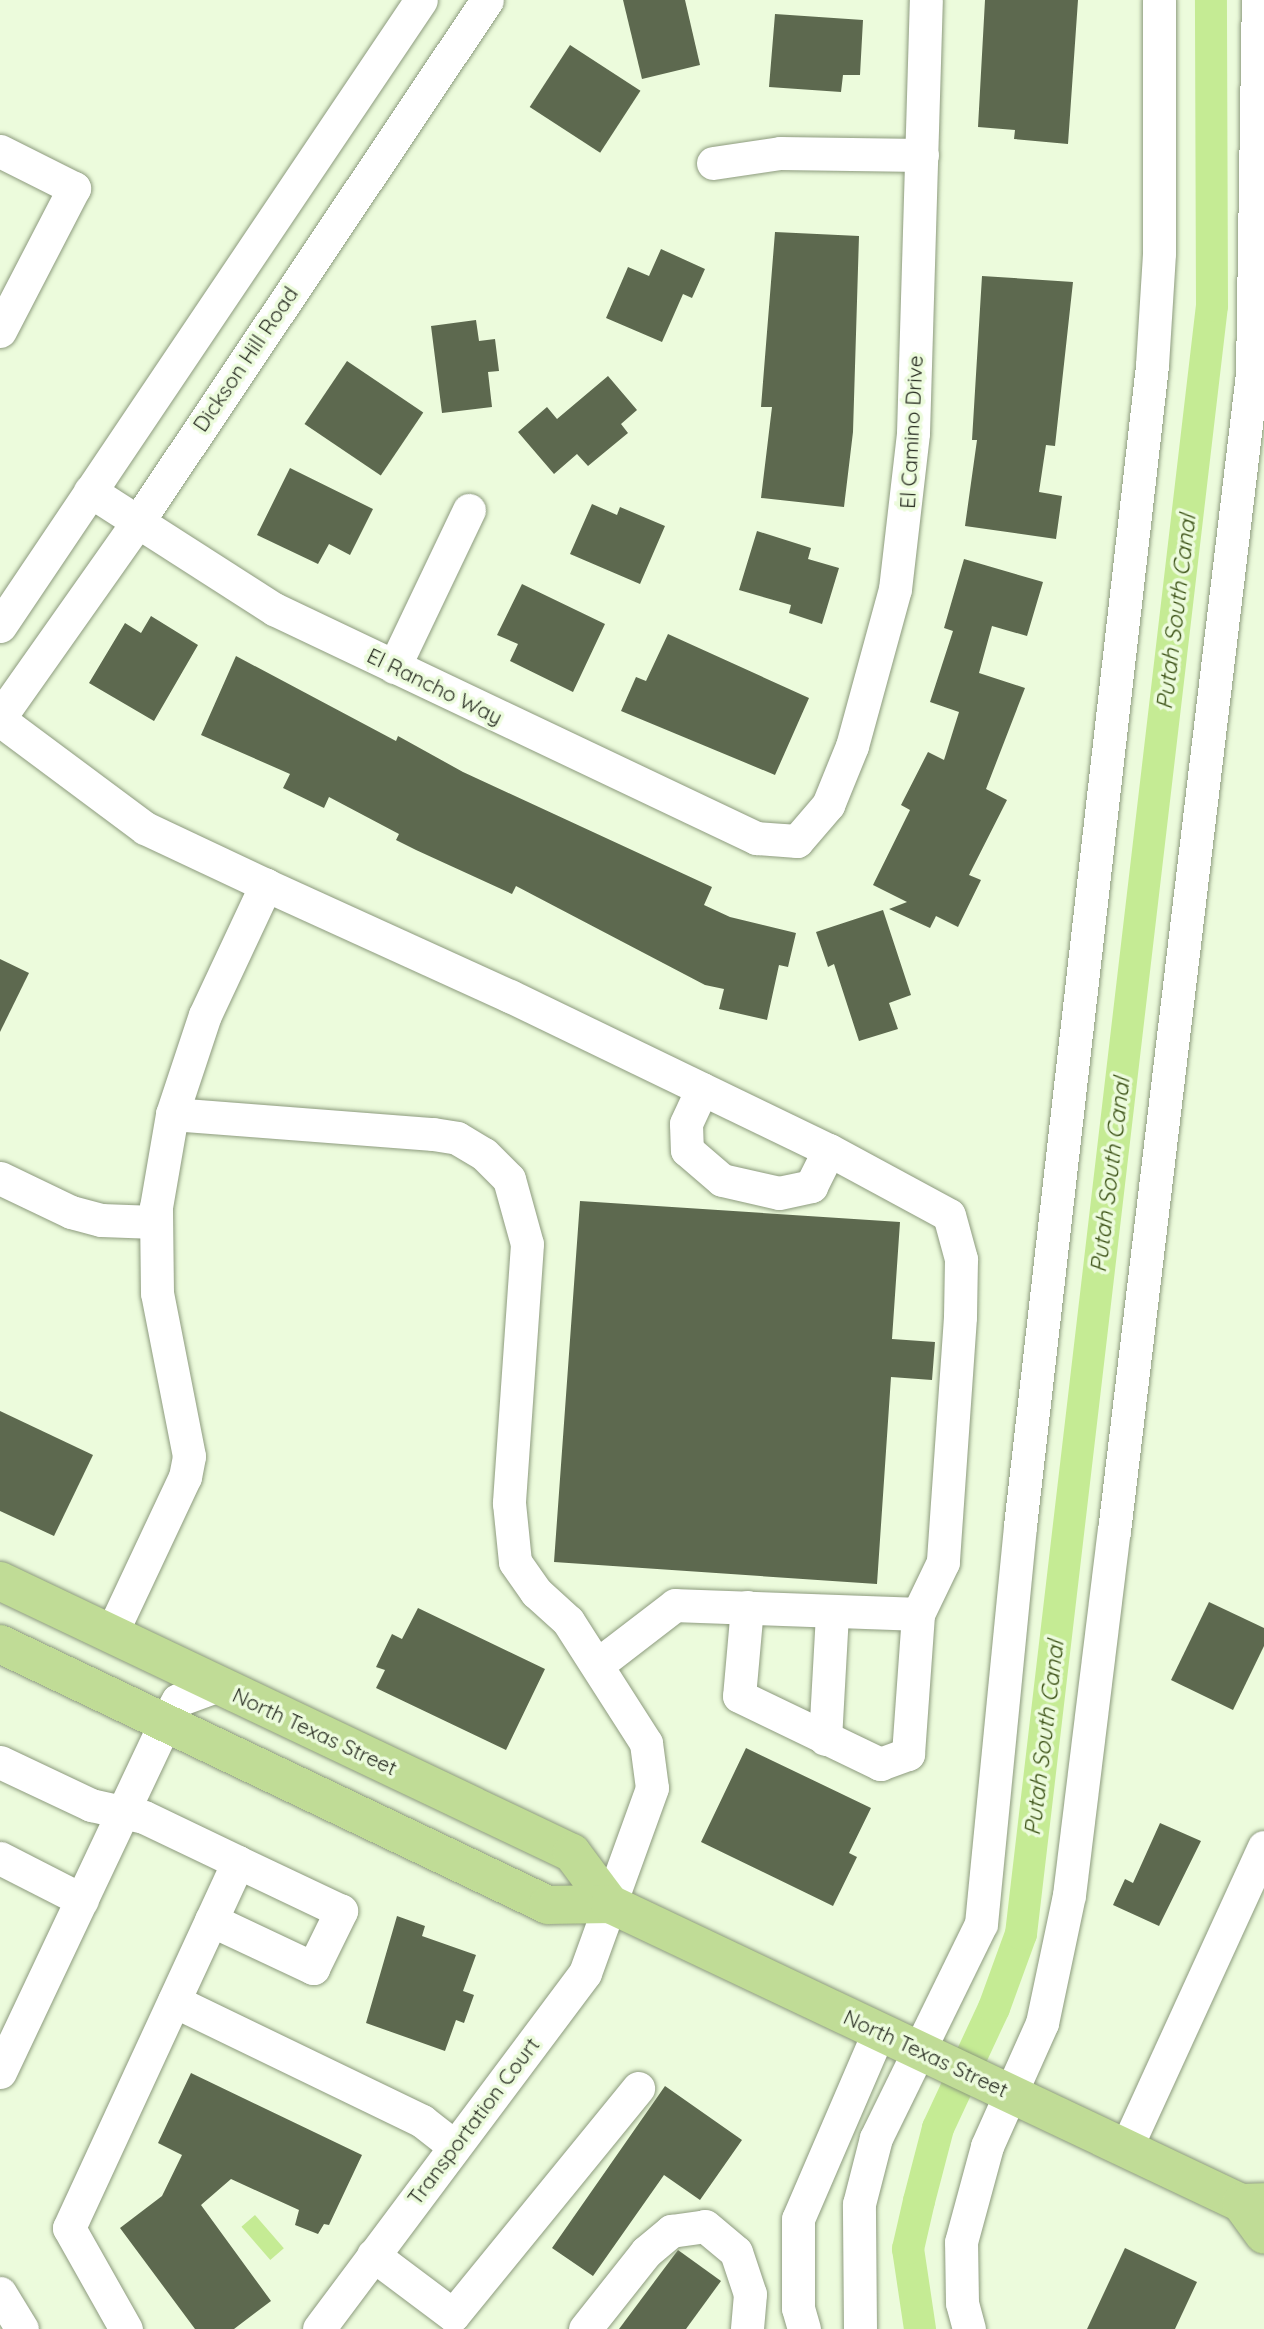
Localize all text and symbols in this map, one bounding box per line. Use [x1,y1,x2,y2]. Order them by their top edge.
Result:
street label: Dickson Hill Road [187,282,303,436]
street label: El Camino Drive [894,355,928,509]
water label: Putah South Canal [1150,513,1202,711]
street label: El Rancho Way [363,642,507,730]
water label: Putah South Canal [1084,1076,1136,1274]
water label: Putah South Canal [1018,1639,1070,1837]
street label: North Texas Street [229,1682,401,1780]
street label: North Texas Street [840,2004,1012,2102]
street label: Transportation Court [402,2032,544,2210]

